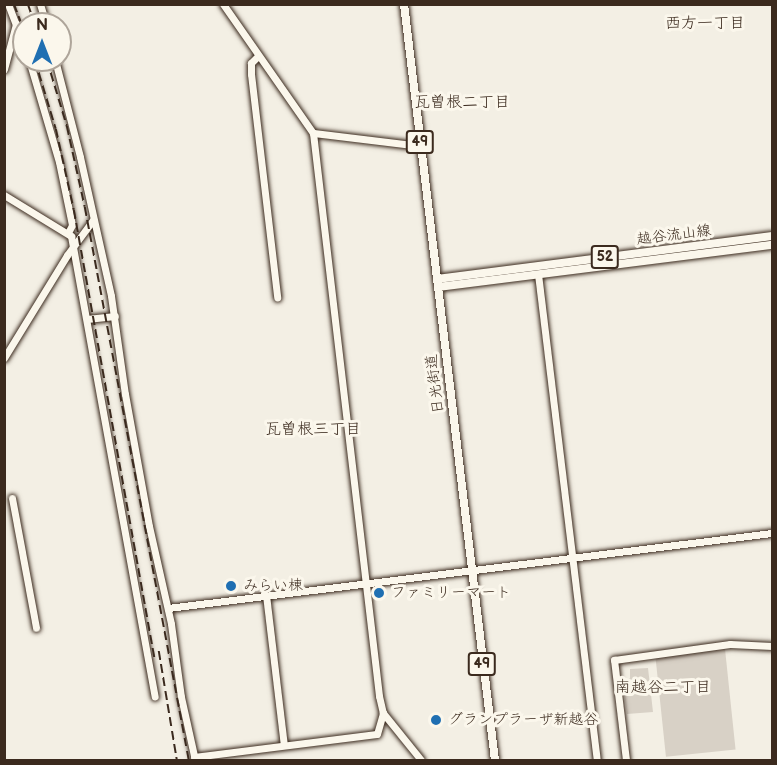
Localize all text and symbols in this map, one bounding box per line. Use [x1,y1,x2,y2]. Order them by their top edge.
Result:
north arrow [12,12,72,72]
district label: 西方一丁目 [665,14,745,34]
text: N [36,16,48,35]
district label: 瓦曽根二丁目 [414,93,510,113]
road number: 49 [405,131,435,153]
street label: 越谷流山線 [636,221,712,249]
road number: 52 [590,246,620,268]
street label: 日光街道 [422,353,448,415]
district label: 瓦曽根三丁目 [265,420,361,440]
place label: みらい棟 [243,577,303,595]
marker: みらい棟 [224,579,238,593]
place label: ファミリーマート [391,584,511,602]
marker: ファミリーマート [372,586,386,600]
road number: 49 [467,653,497,675]
district label: 南越谷二丁目 [615,678,711,698]
place label: グランプラーザ新越谷 [448,711,598,729]
marker: グランプラーザ新越谷 [429,713,443,727]

